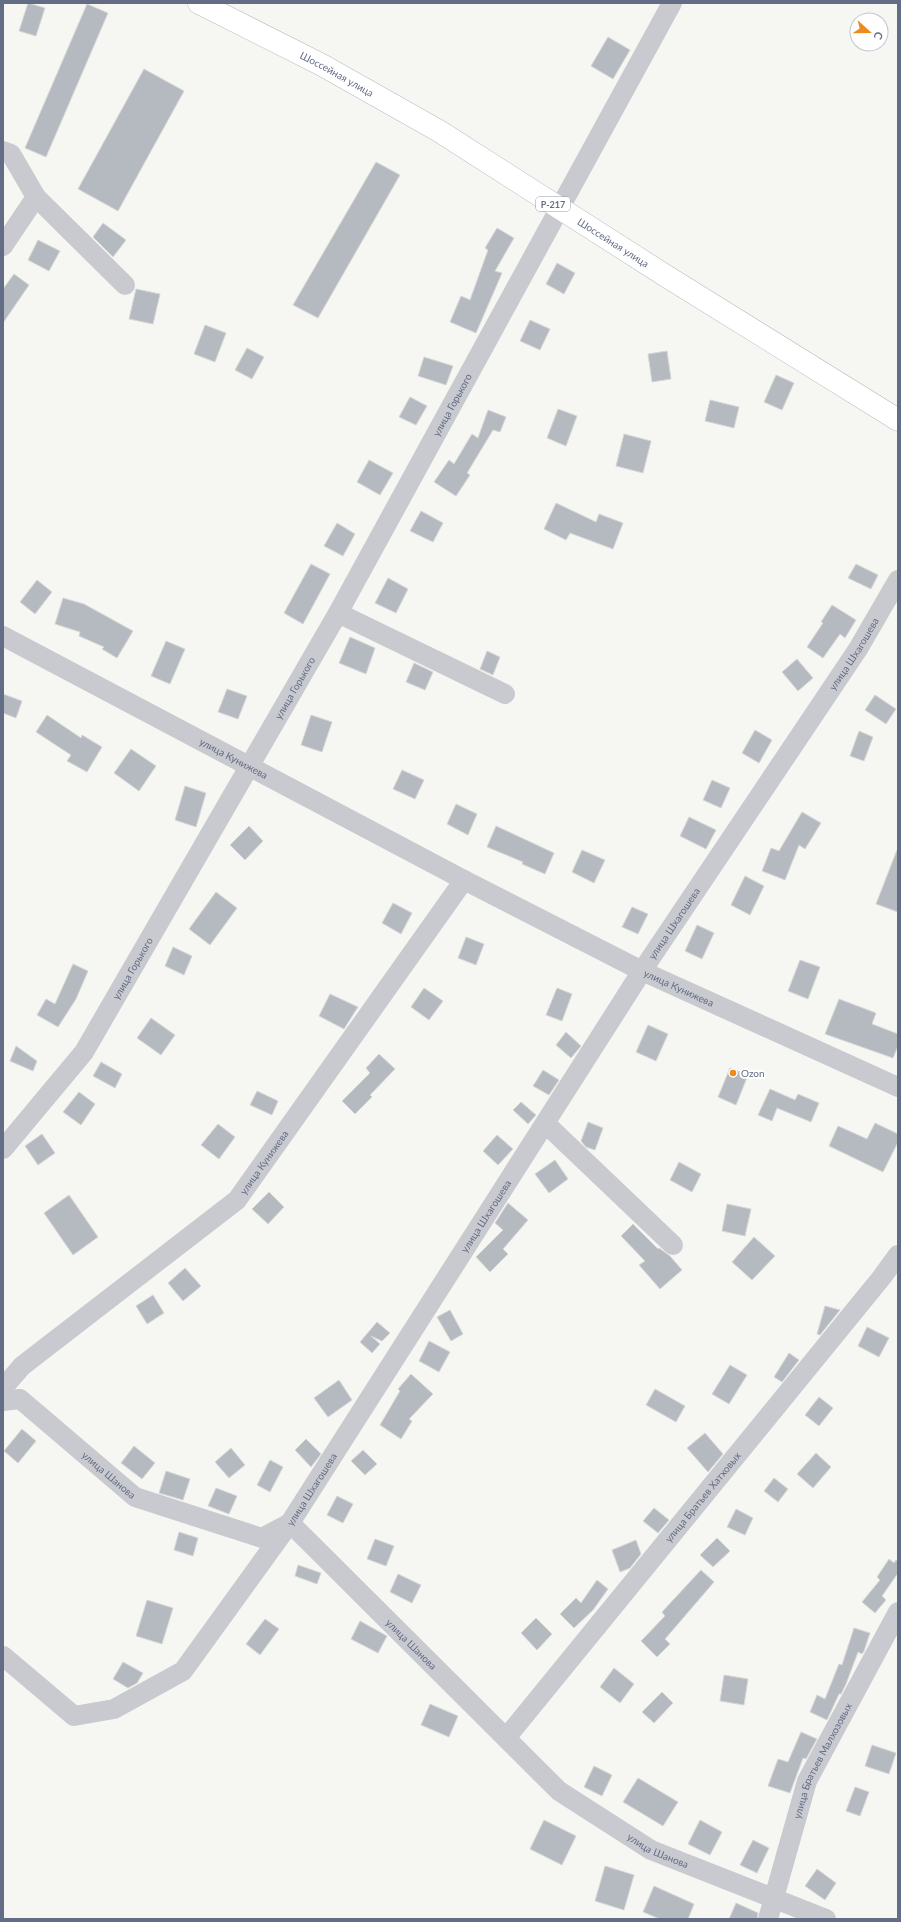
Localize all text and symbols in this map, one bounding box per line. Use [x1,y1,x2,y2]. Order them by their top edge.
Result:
north arrow [849,12,889,52]
text: С [871,30,886,42]
street label: Шоссейная улица [298,49,376,99]
road number: Р-217 [536,197,570,211]
street label: Шоссейная улица [576,215,651,270]
street label: улица Горького [430,371,474,438]
street label: улица Шхагошева [826,615,881,692]
street label: улица Горького [272,654,318,721]
street label: улица Кунижева [197,735,270,781]
street label: улица Шхагошева [646,885,702,961]
street label: улица Горького [110,935,155,1002]
street label: улица Кунижева [642,967,716,1009]
place label: Ozon [741,1067,765,1079]
marker: Ozon [728,1068,738,1078]
street label: улица Кунижева [237,1128,291,1197]
street label: улица Шхагошева [458,1178,513,1255]
street label: улица Шанова [80,1449,138,1501]
street label: улица Братьев Хатховых [662,1449,743,1545]
street label: улица Шхагошева [284,1451,339,1528]
street label: улица Шанова [384,1616,439,1672]
street label: улица Братьев Малхозовых [791,1701,854,1820]
street label: улица Шанова [625,1830,690,1870]

